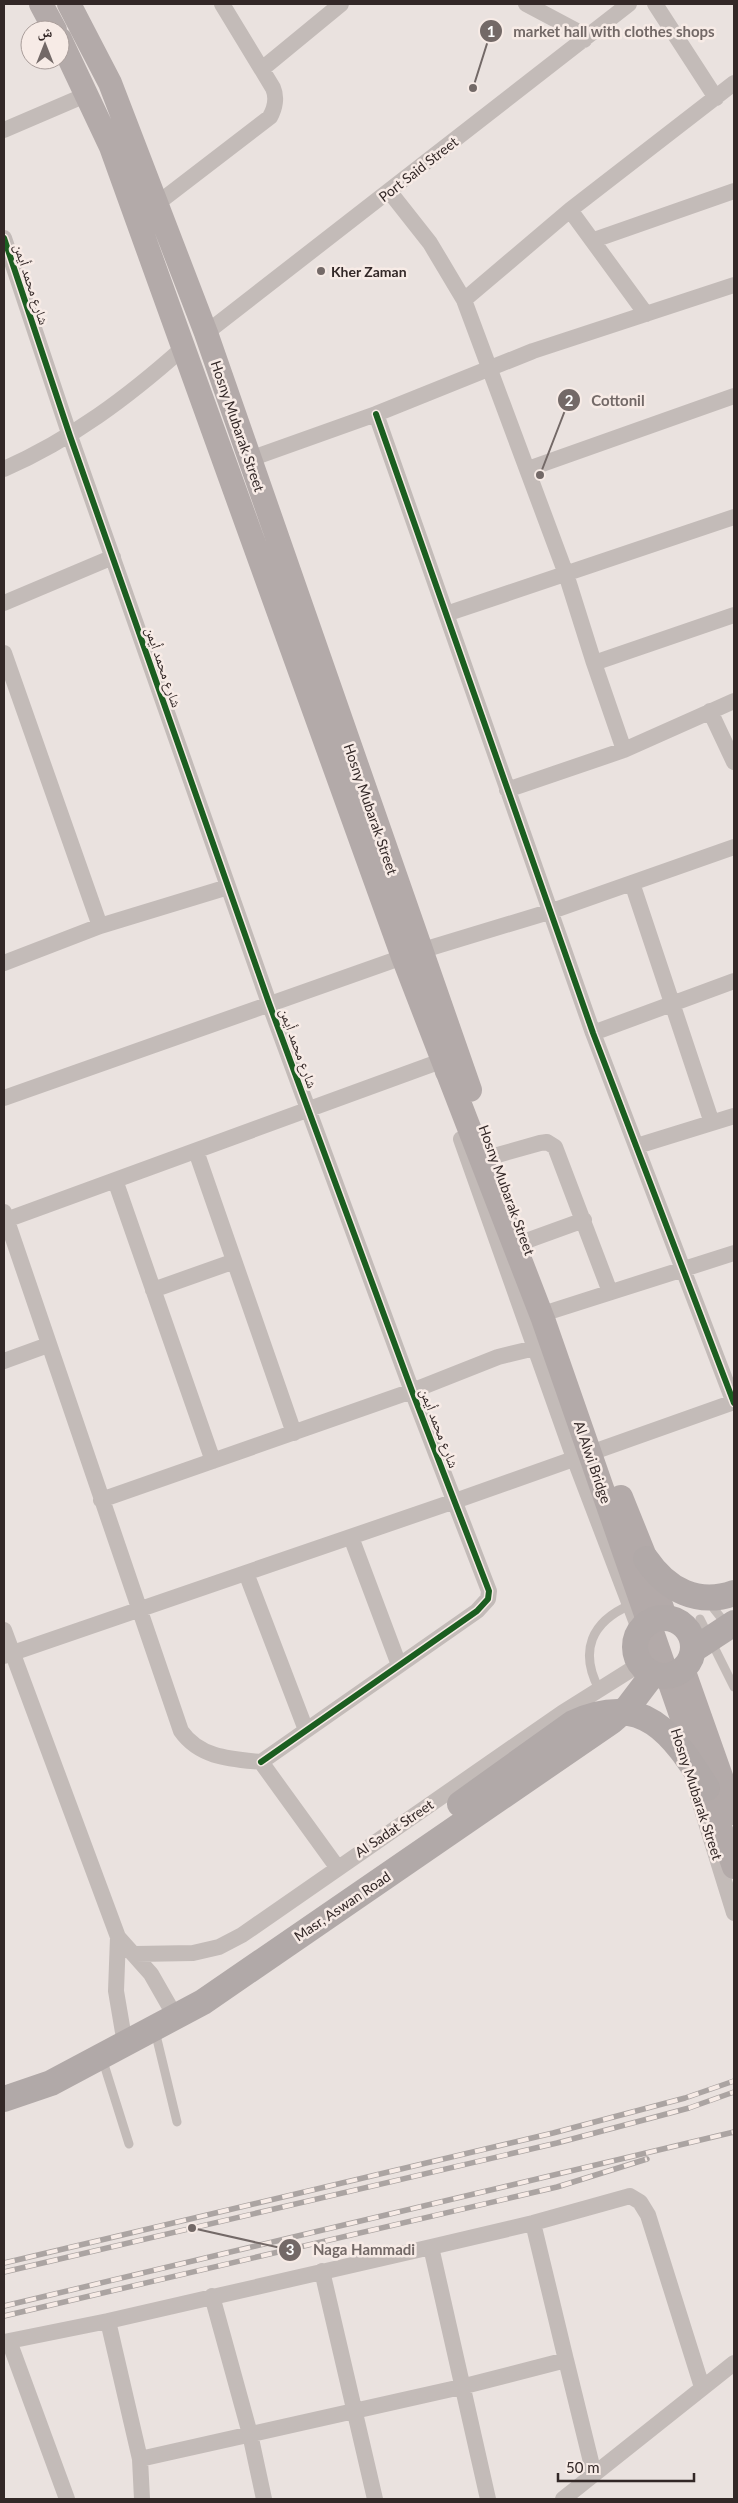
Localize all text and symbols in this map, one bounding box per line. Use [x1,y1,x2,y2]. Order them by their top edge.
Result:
callout: market hall with clothes shops [478,16,725,46]
north arrow [20,20,70,70]
text: 1 [487,22,495,40]
text: market hall with clothes shops [513,22,715,40]
text: ش [38,23,53,41]
street label: Port Said Street [375,133,461,205]
street label: شارع محمد أيمن [9,241,53,327]
place label: Kher Zaman [331,263,407,280]
marker: Kher Zaman [315,265,327,277]
street label: Hosny Mubarak Street [208,358,268,494]
callout: Cottonil [556,385,655,415]
text: 2 [565,391,574,409]
text: Cottonil [591,391,645,409]
street label: شارع محمد أيمن [140,625,186,710]
street label: Hosny Mubarak Street [341,741,401,877]
street label: شارع محمد أيمن [275,1006,321,1091]
street label: Hosny Mubarak Street [475,1122,539,1258]
street label: شارع محمد أيمن [415,1386,463,1471]
street label: Al Alwi Bridge [571,1418,615,1506]
street label: Hosny Mubarak Street [668,1726,726,1862]
street label: Al Sadat Street [352,1796,436,1860]
street label: Masr, Aswan Road [291,1867,393,1945]
callout: Naga Hammadi [277,2235,425,2265]
text: 3 [286,2240,294,2258]
text: Naga Hammadi [313,2240,415,2258]
scale bar [558,2450,694,2482]
text: 50 m [566,2458,600,2476]

